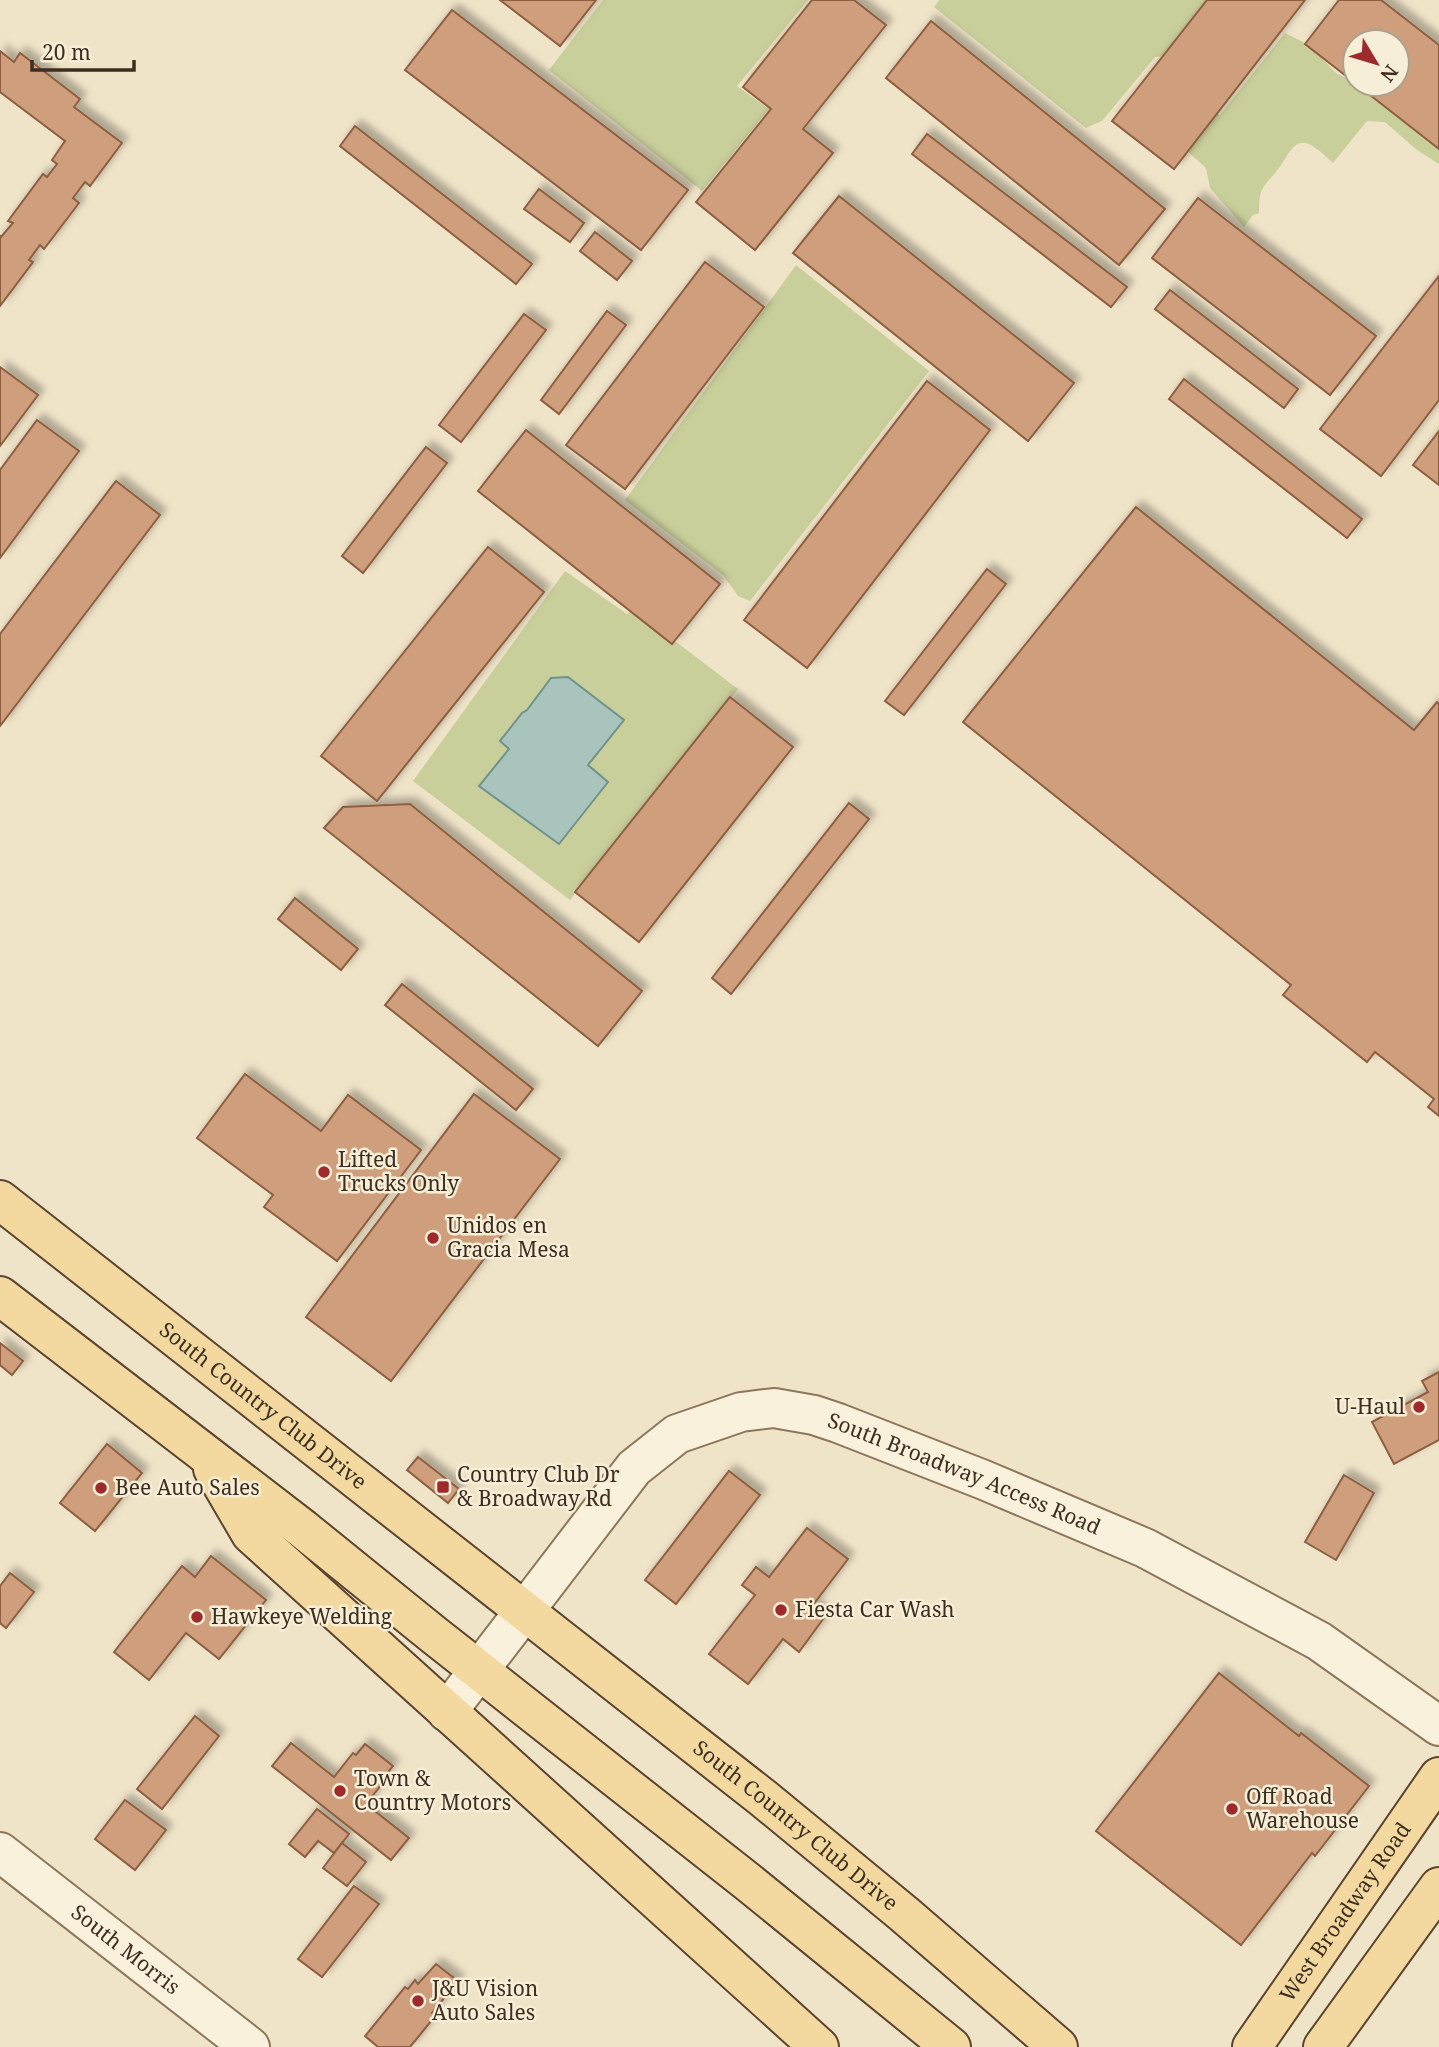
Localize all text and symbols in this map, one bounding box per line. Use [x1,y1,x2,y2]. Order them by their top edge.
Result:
scale bar [32,28,133,72]
north arrow [1341,28,1411,98]
text: 20 m [42,38,91,66]
text: N [1375,60,1404,87]
place label: Lifted Trucks Only [338,1145,459,1197]
marker: Lifted Trucks Only [316,1164,332,1180]
place label: Unidos en Gracia Mesa [447,1211,570,1263]
marker: Unidos en Gracia Mesa [425,1230,441,1246]
street label: South Country Club Drive [154,1315,373,1495]
place label: U-Haul [1335,1392,1405,1420]
marker: U-Haul [1411,1399,1427,1415]
street label: South Broadway Access Road [824,1406,1105,1541]
place label: Country Club Dr & Broadway Rd [457,1460,620,1512]
place label: Bee Auto Sales [115,1473,260,1501]
marker: Country Club Dr & Broadway Rd [435,1479,451,1495]
marker: Bee Auto Sales [93,1480,109,1496]
place label: Fiesta Car Wash [795,1595,955,1623]
place label: Hawkeye Welding [211,1602,393,1630]
marker: Fiesta Car Wash [773,1602,789,1618]
marker: Hawkeye Welding [189,1609,205,1625]
street label: South Country Club Drive [688,1733,904,1916]
place label: Town & Country Motors [354,1764,511,1816]
place label: Off Road Warehouse [1246,1782,1359,1834]
marker: Town & Country Motors [332,1783,348,1799]
marker: Off Road Warehouse [1224,1801,1240,1817]
street label: West Broadway Road [1273,1816,1417,2007]
street label: South Morris [66,1898,186,2000]
place label: J&U Vision Auto Sales [431,1974,538,2026]
marker: J&U Vision Auto Sales [410,1993,426,2009]

